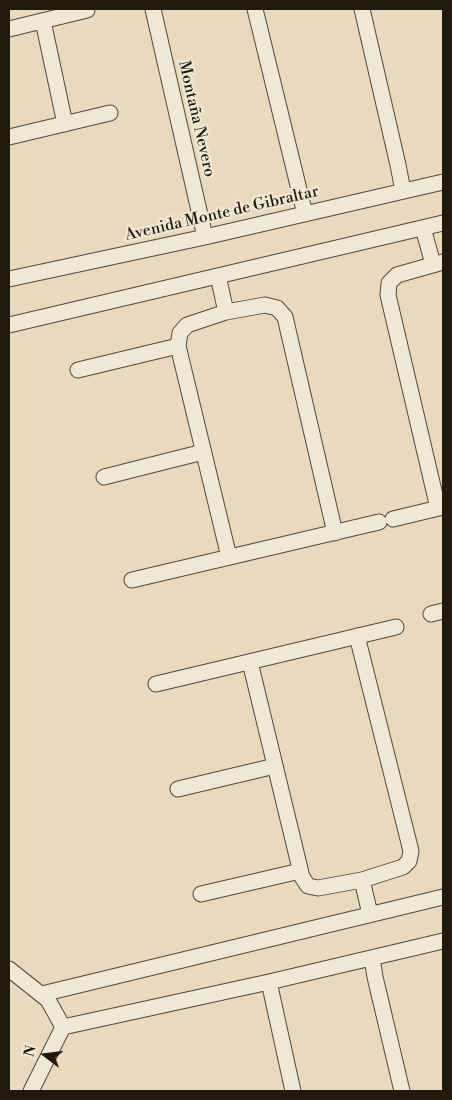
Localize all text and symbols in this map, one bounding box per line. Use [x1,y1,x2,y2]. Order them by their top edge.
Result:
street label: Montaña Nevero [173,59,219,179]
street label: Avenida Monte de Gibraltar [123,182,321,246]
north arrow [20,1030,70,1080]
text: N [20,1043,41,1059]

